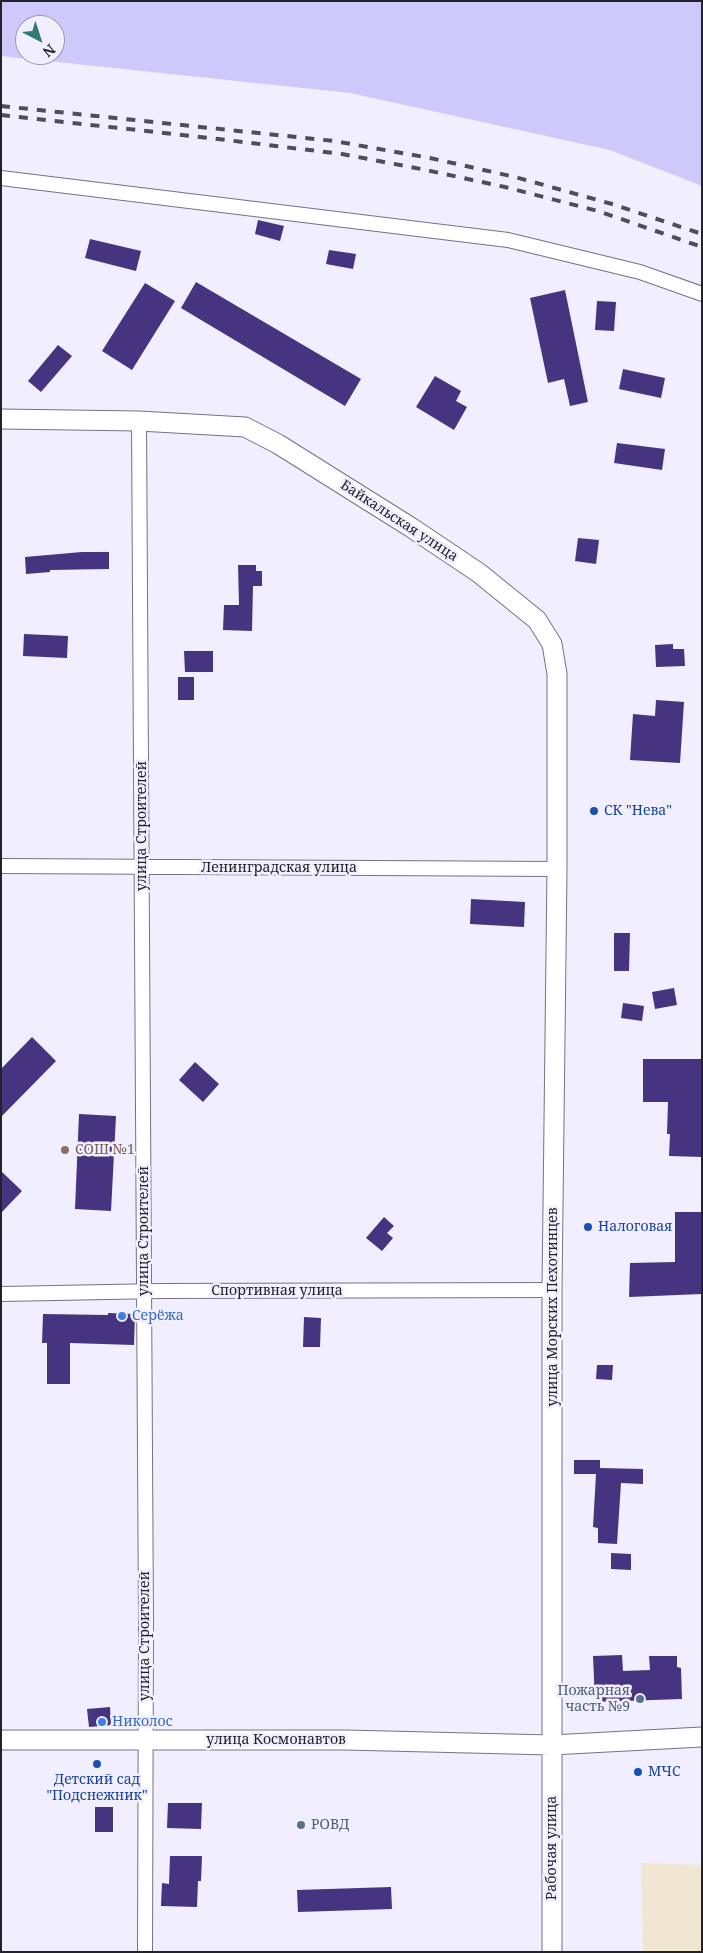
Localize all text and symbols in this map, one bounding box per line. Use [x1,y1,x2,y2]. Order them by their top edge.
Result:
north arrow [15,15,65,65]
text: N [39,40,60,62]
street label: Байкальская улица [337,477,461,565]
street label: улица Строителей [134,761,150,891]
place label: СК "Нева" [604,803,672,819]
marker: СК "Нева" [588,805,600,817]
street label: Ленинградская улица [201,860,357,876]
place label: СОШ №1 [75,1142,135,1158]
marker: СОШ №1 [59,1144,71,1156]
street label: улица Строителей [136,1166,152,1296]
street label: улица Морских Пехотинцев [545,1207,561,1407]
place label: Налоговая [598,1219,672,1235]
marker: Налоговая [582,1221,594,1233]
street label: Спортивная улица [211,1283,343,1299]
place label: Серёжа [132,1308,184,1324]
marker: Серёжа [116,1310,128,1322]
street label: улица Строителей [137,1571,153,1701]
place label: Пожарная часть №9 [557,1683,630,1715]
marker: Пожарная часть №9 [634,1693,646,1705]
place label: Николос [112,1714,173,1730]
marker: Николос [96,1716,108,1728]
street label: улица Космонавтов [206,1732,346,1748]
marker: Детский сад "Подснежник" [91,1758,103,1770]
place label: МЧС [648,1764,681,1780]
marker: МЧС [632,1766,644,1778]
place label: Детский сад "Подснежник" [46,1772,148,1804]
street label: Рабочая улица [544,1796,560,1900]
place label: РОВД [311,1817,349,1833]
marker: РОВД [295,1819,307,1831]

